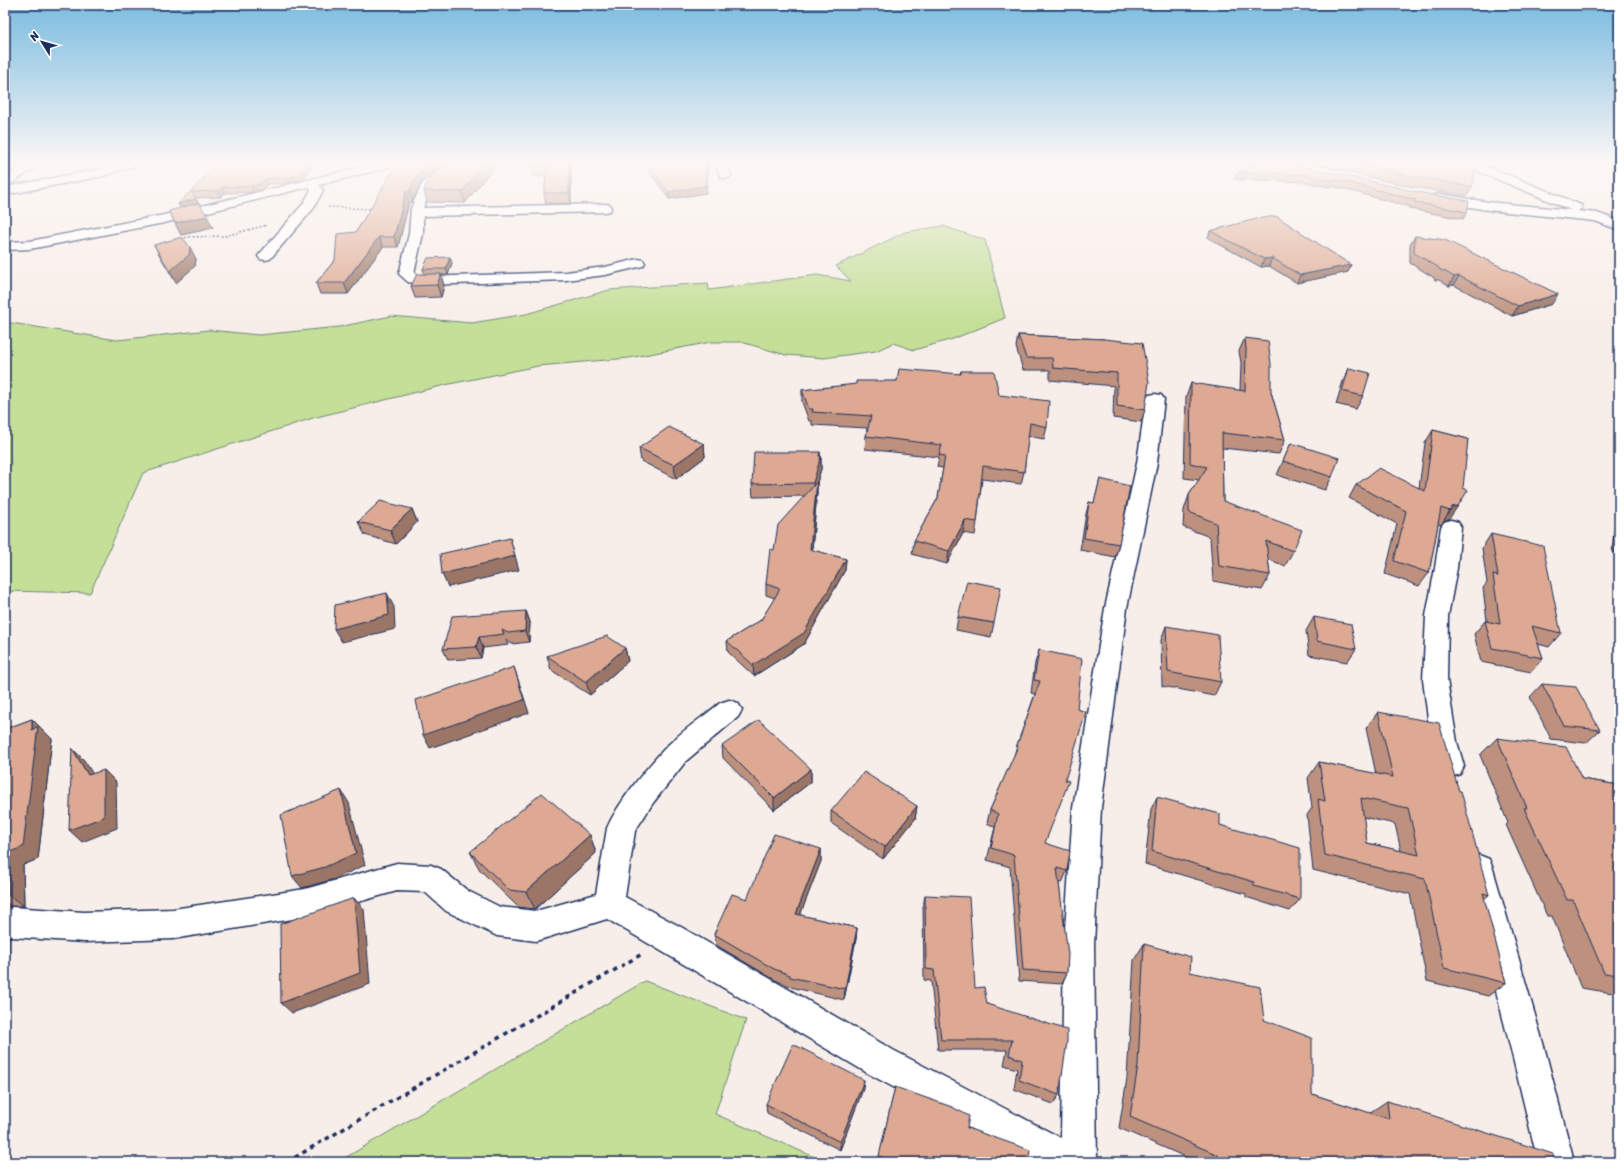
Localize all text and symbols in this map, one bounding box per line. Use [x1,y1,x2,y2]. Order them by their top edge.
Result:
north arrow [22,22,62,62]
text: N [24,27,45,46]

